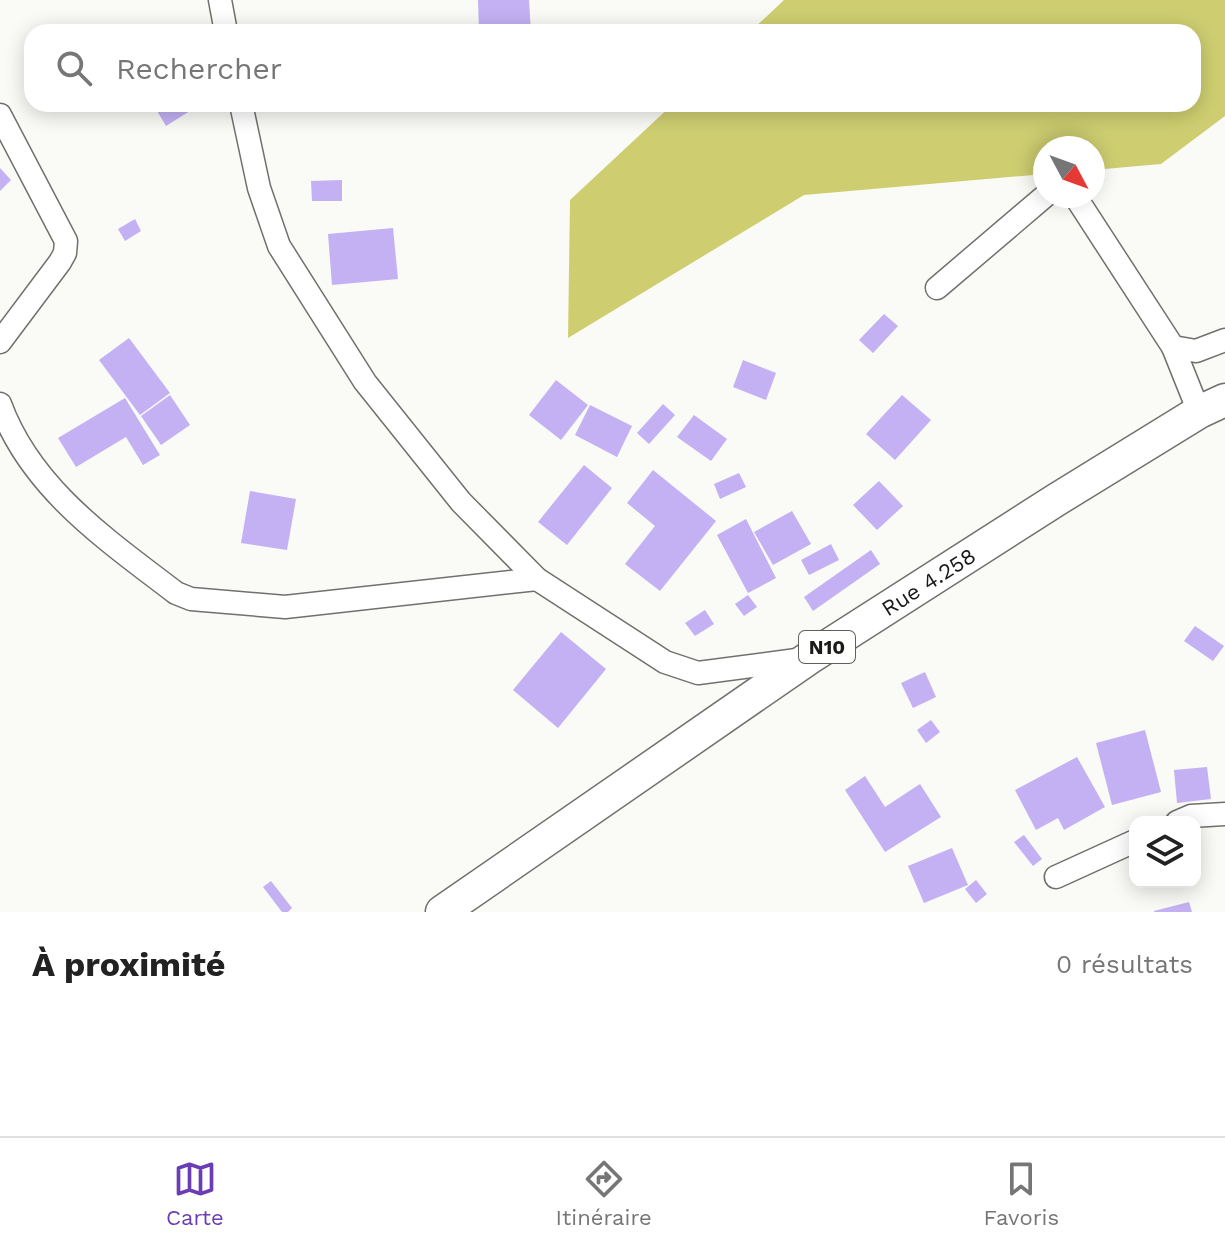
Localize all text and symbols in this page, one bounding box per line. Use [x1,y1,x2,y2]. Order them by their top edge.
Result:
search box [24,24,1201,112]
icon: search [52,46,96,90]
text: Rechercher [116,51,282,86]
north arrow [1033,136,1105,208]
street label: Rue 4.258 [877,543,980,621]
road number: N10 [799,631,855,663]
map controls [1129,816,1201,888]
button: layers [1129,816,1201,888]
text: À proximité [32,944,226,984]
text: 0 résultats [1056,949,1193,979]
tab: Carte [166,1157,224,1230]
tab: Itinéraire [556,1157,652,1230]
tab: Favoris [984,1157,1059,1230]

